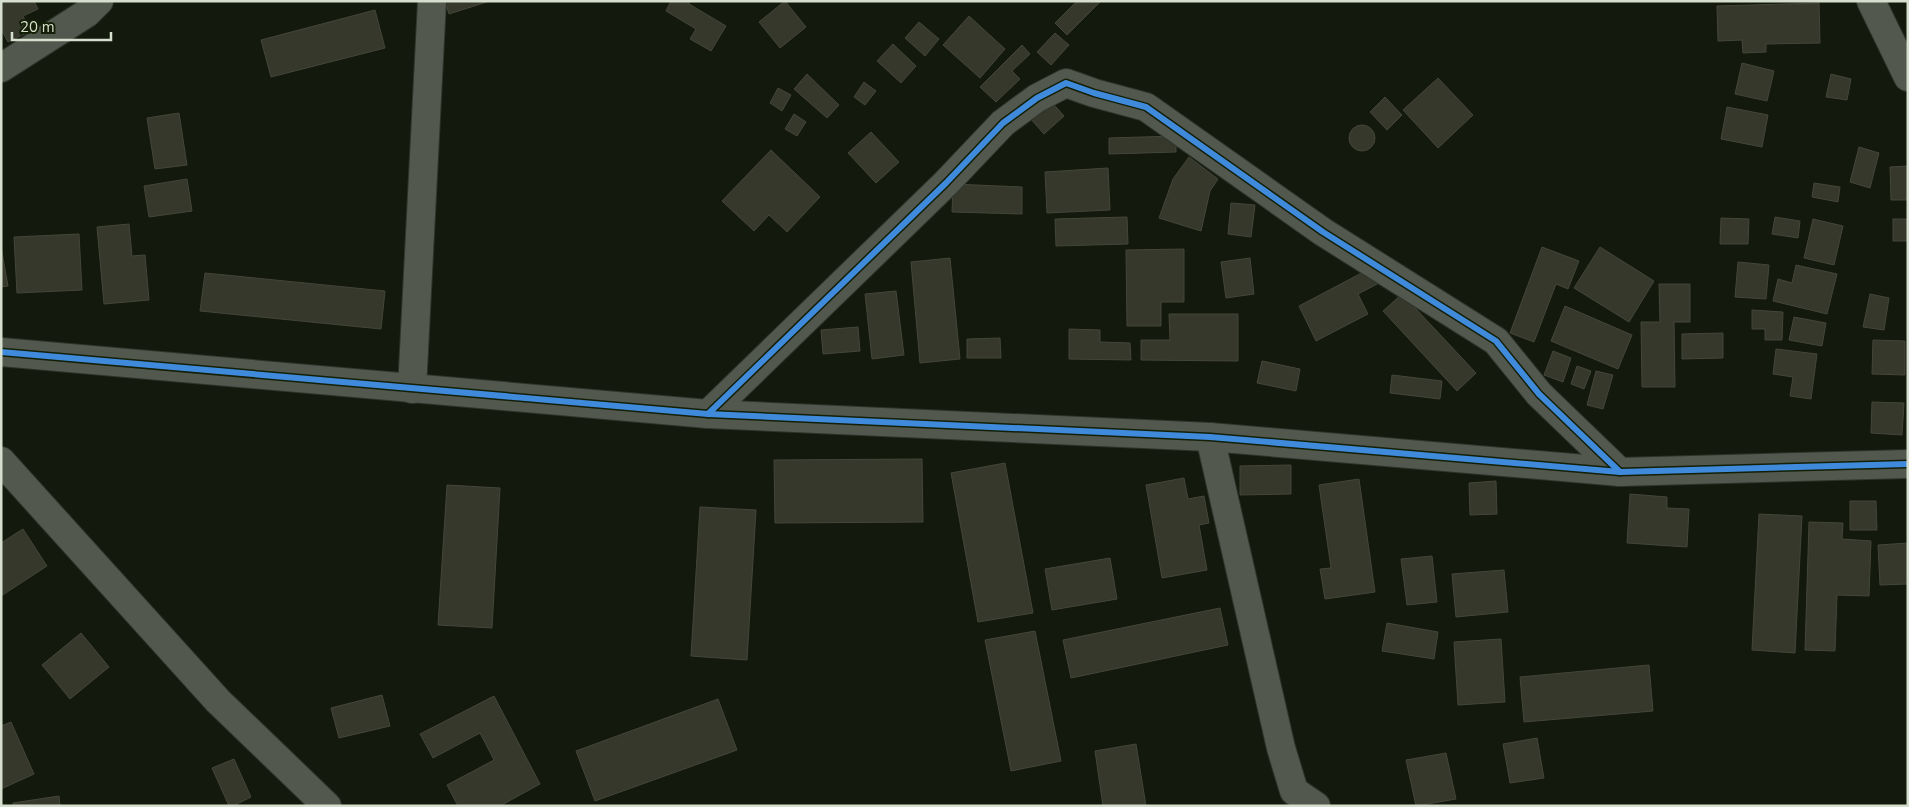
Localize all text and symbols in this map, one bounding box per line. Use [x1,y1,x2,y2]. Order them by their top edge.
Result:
scale bar [12,10,111,42]
text: 20 m [20,17,55,37]

